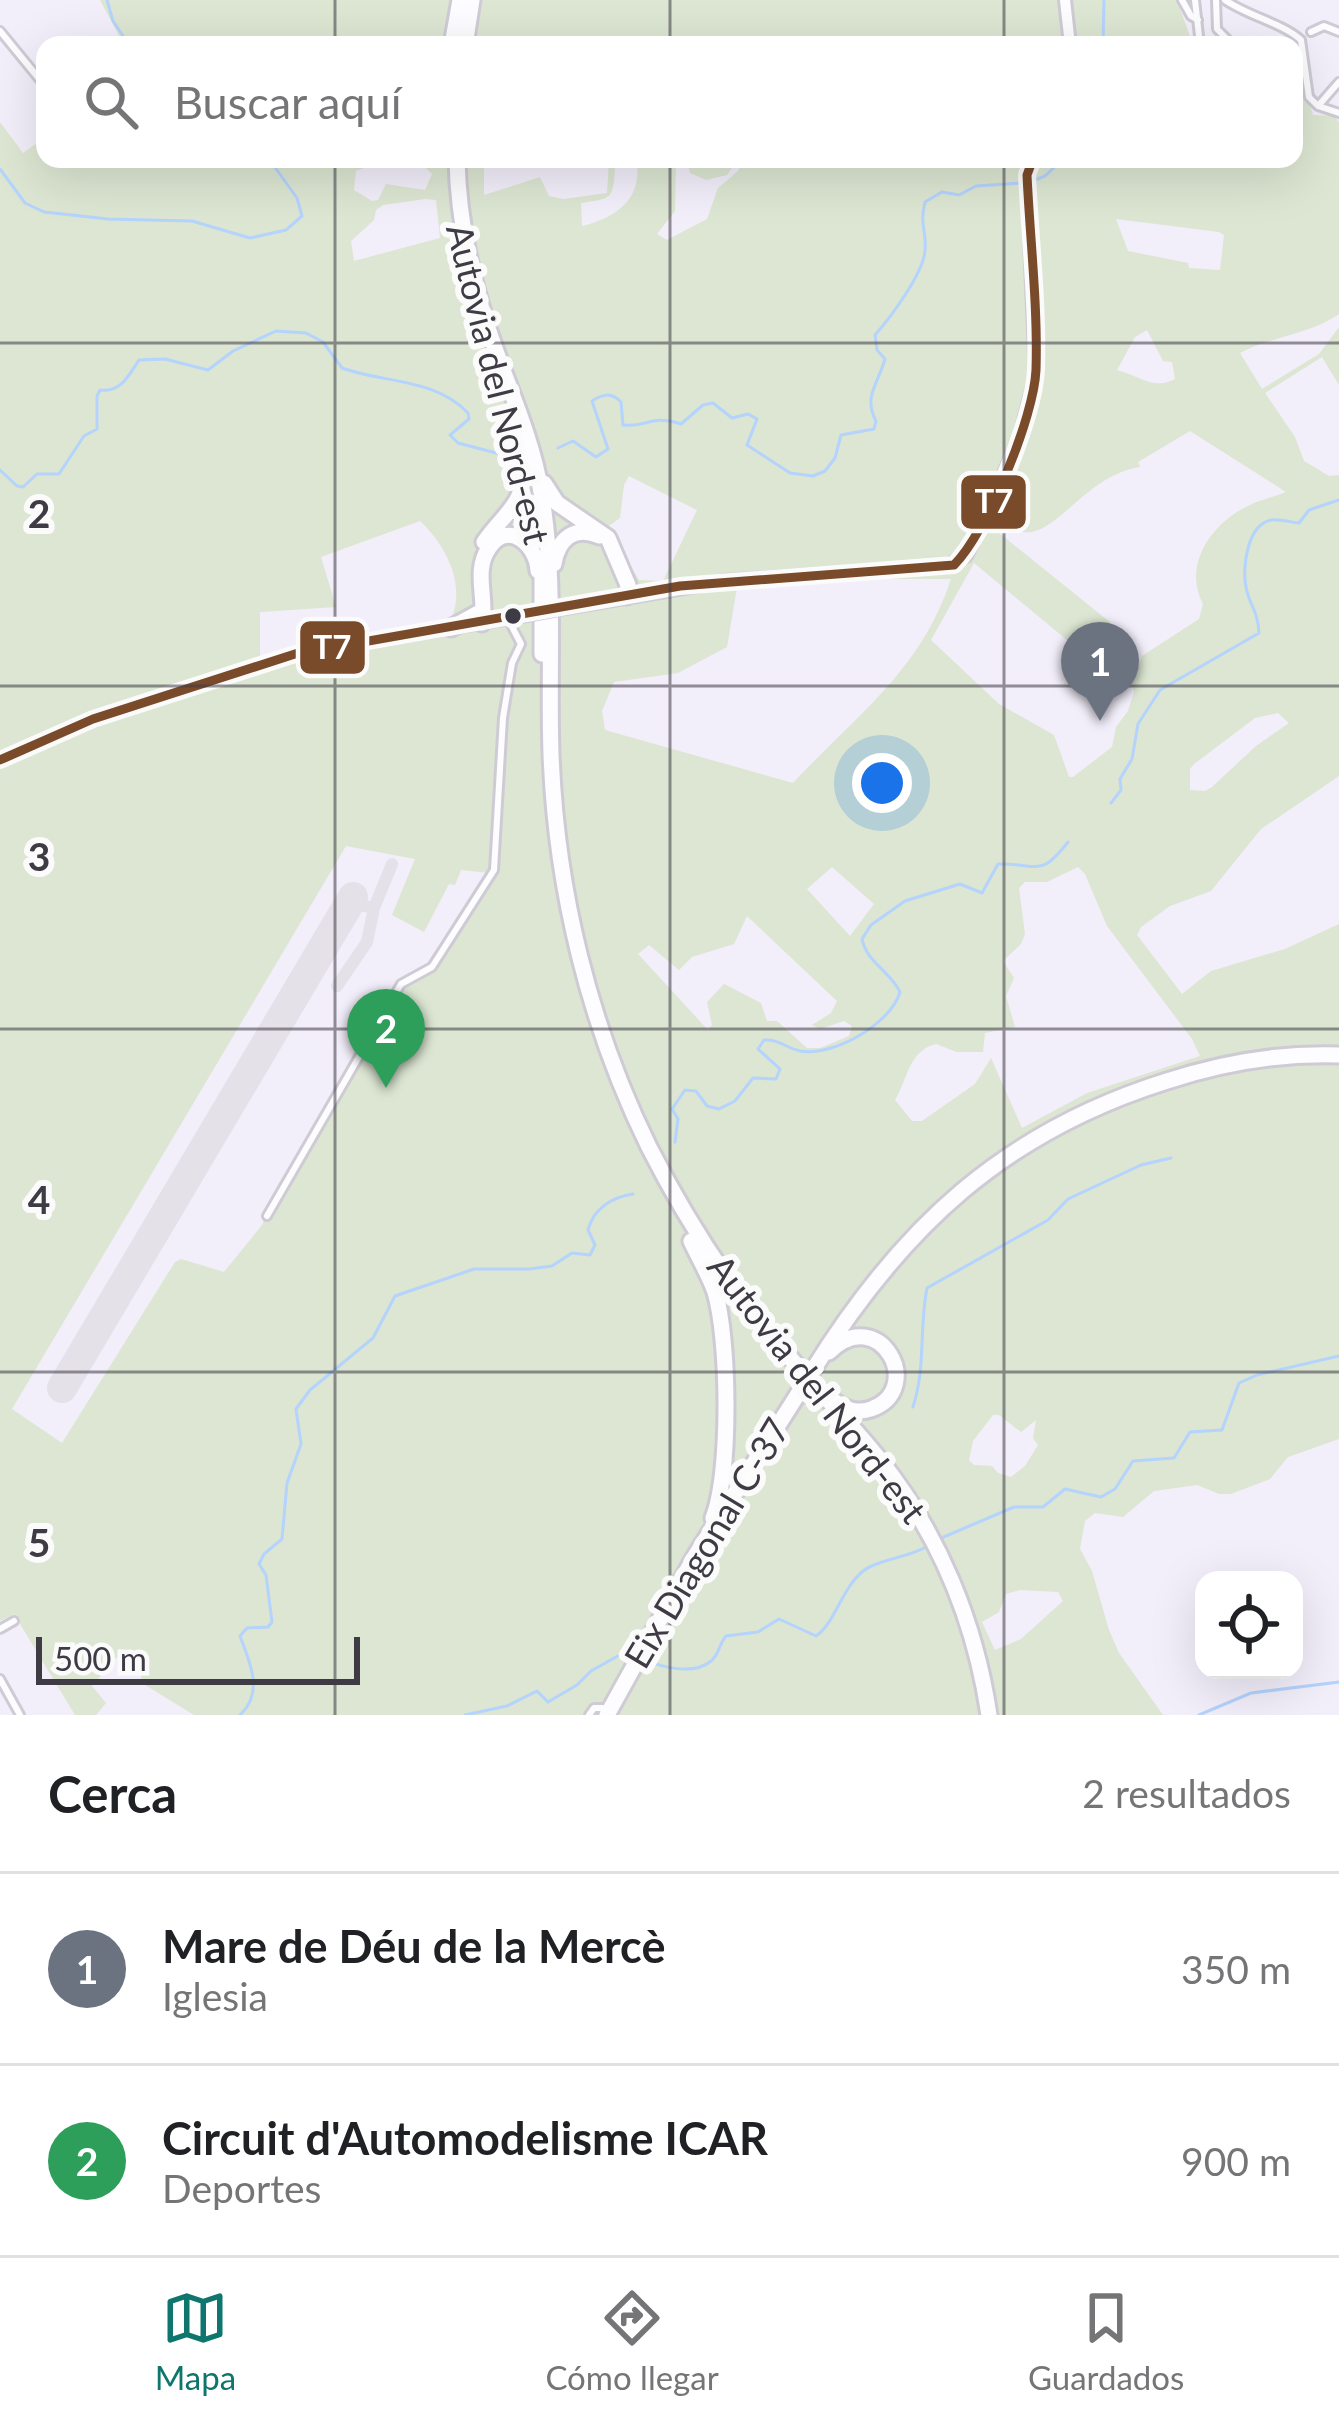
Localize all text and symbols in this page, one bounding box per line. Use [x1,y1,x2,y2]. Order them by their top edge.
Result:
search box [36,36,1303,168]
icon: search [78,69,144,135]
text: Buscar aquí [174,75,401,129]
street label: Autovia del Nord-est [438,219,560,549]
line badge: T7 [959,473,1028,531]
text: T7 [975,480,1013,520]
text: 2 [28,490,50,536]
unlabelled marker [502,605,524,627]
line badge: T7 [298,619,367,676]
pin: 1 [1061,622,1139,721]
text: T7 [313,626,351,666]
your location [852,753,912,813]
text: 3 [28,833,50,879]
pin: 2 [347,989,425,1088]
text: 4 [28,1176,50,1222]
street label: Autovia del Nord-est [699,1245,936,1532]
street label: Eix Diagonal C-37 [614,1410,798,1675]
text: 5 [28,1519,50,1565]
map controls [1195,1571,1303,1679]
button: locate [1195,1571,1303,1679]
scale bar [36,1631,360,1684]
text: 500 m [54,1638,147,1678]
text: Cerca [48,1763,177,1824]
text: 2 resultados [1082,1770,1291,1816]
text: Mare de Déu de la Mercè [162,1919,665,1973]
text: 1 [76,1946,98,1992]
text: 350 m [1181,1946,1291,1992]
text: Iglesia [162,1973,268,2019]
text: Circuit d'Automodelisme ICAR [162,2111,768,2165]
text: 2 [76,2138,98,2184]
text: 900 m [1181,2138,1291,2184]
text: Deportes [162,2165,322,2211]
tab: Mapa [155,2285,236,2397]
tab: Cómo llegar [545,2285,719,2397]
tab: Guardados [1028,2285,1184,2397]

